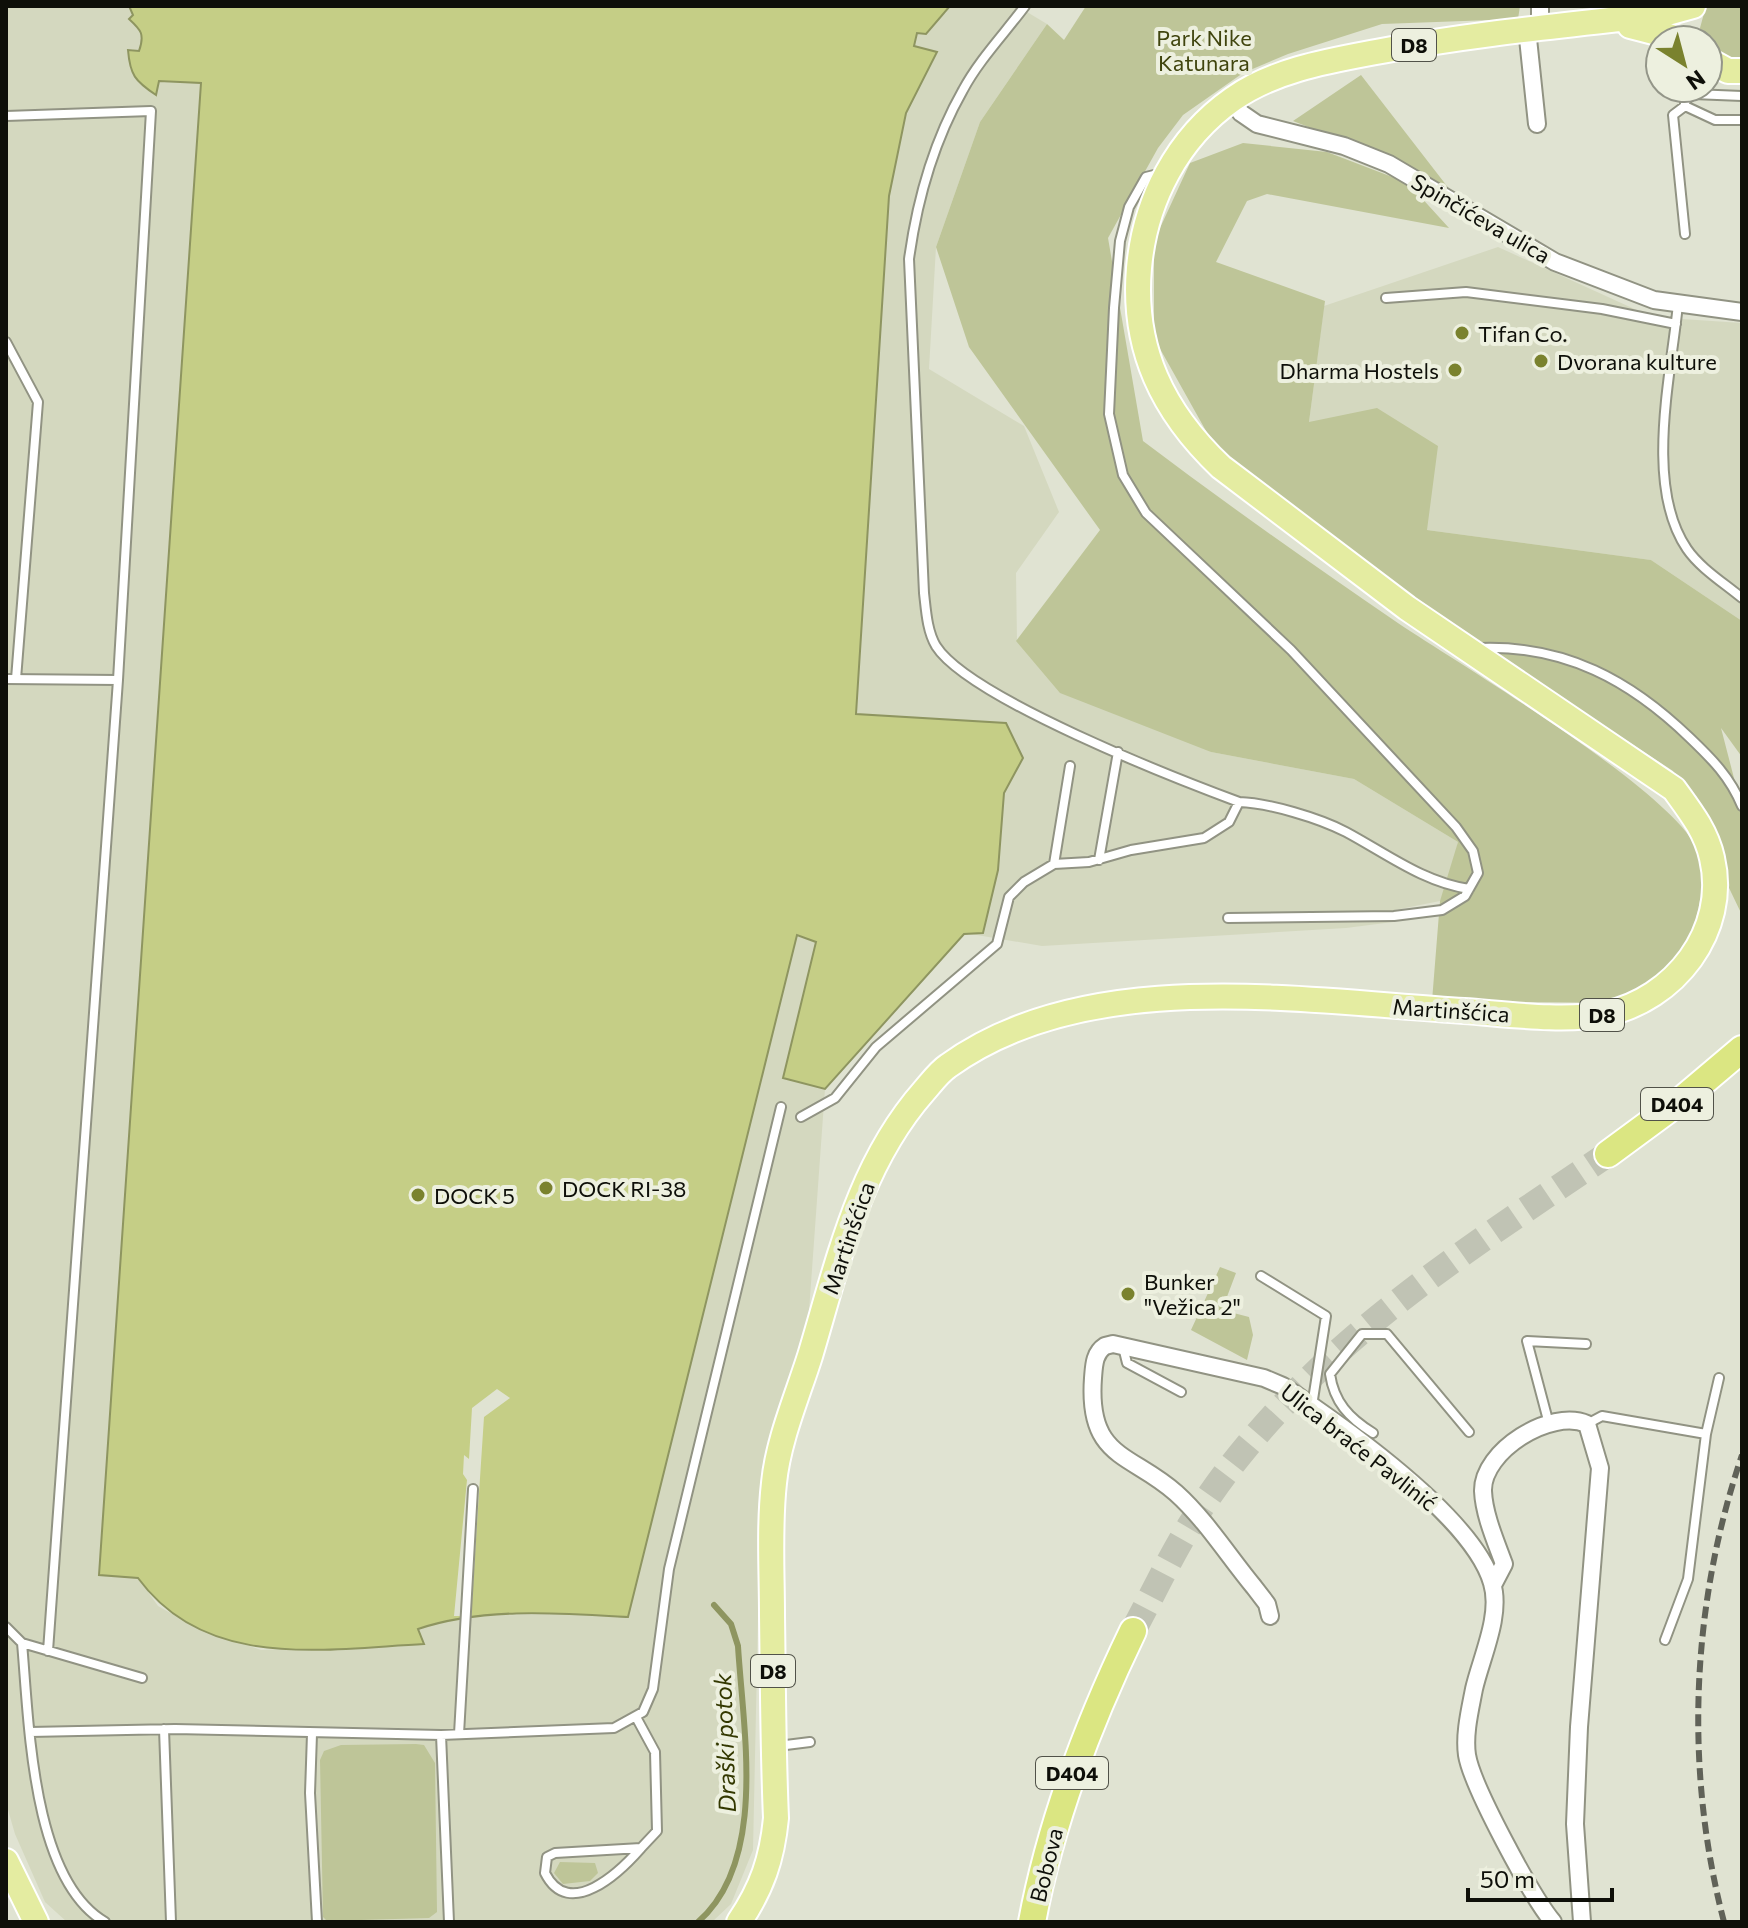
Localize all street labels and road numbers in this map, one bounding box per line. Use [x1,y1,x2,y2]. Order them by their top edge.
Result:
road number: D8 [1392,29,1436,61]
street label: Spinčićeva ulica [1407,167,1555,269]
street label: Martinšćica [1392,992,1510,1028]
road number: D8 [1580,999,1624,1031]
road number: D404 [1641,1088,1713,1120]
street label: Martinšćica [816,1178,880,1298]
street label: Ulica braće Pavlinić [1276,1378,1442,1516]
road number: D8 [751,1655,795,1687]
road number: D404 [1036,1757,1108,1789]
street label: Bobova [1024,1825,1068,1905]

